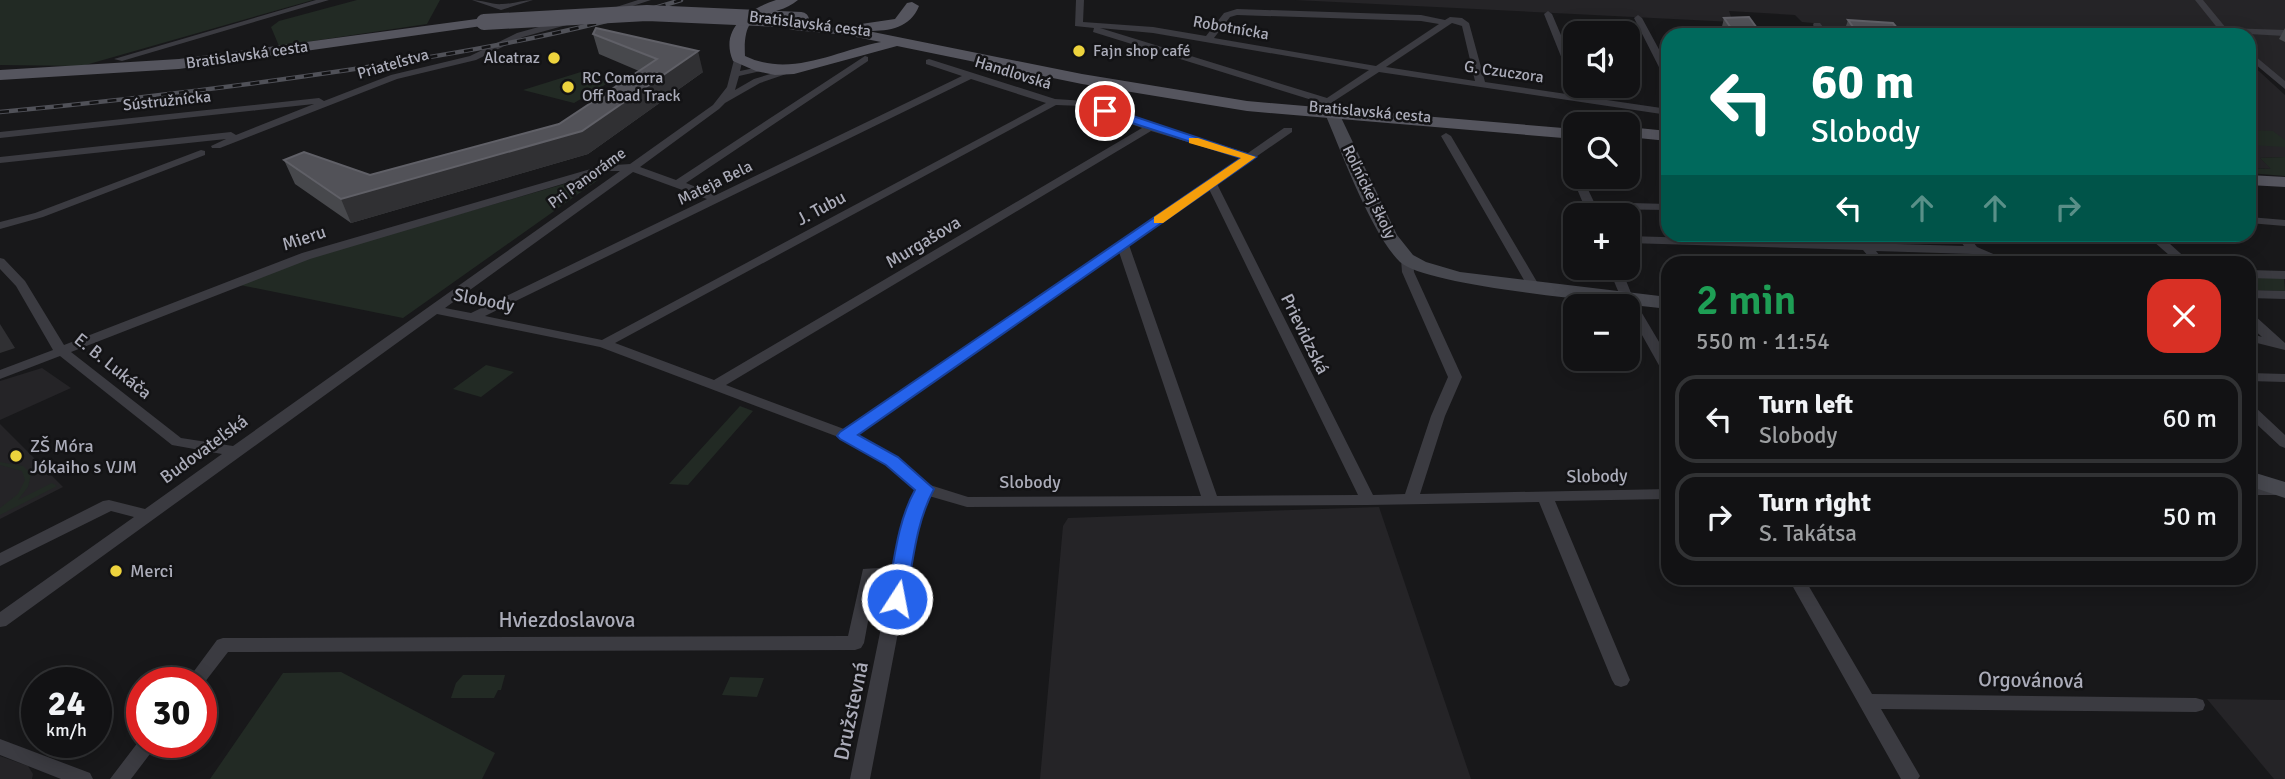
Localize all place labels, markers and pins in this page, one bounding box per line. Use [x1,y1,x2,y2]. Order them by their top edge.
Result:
place label: Fajn shop café [1093,41,1191,61]
marker: Fajn shop café [1071,43,1087,59]
place label: Alcatraz [484,48,540,68]
marker: Alcatraz [546,50,562,66]
place label: RC Comorra Off Road Track [582,68,681,106]
marker: RC Comorra Off Road Track [560,79,576,95]
pin [1075,81,1135,141]
place label: ZŠ Móra Jókaiho s VJM [30,435,137,478]
marker: ZŠ Móra Jókaiho s VJM [8,448,24,464]
place label: Merci [130,560,173,582]
marker: Merci [108,563,124,579]

